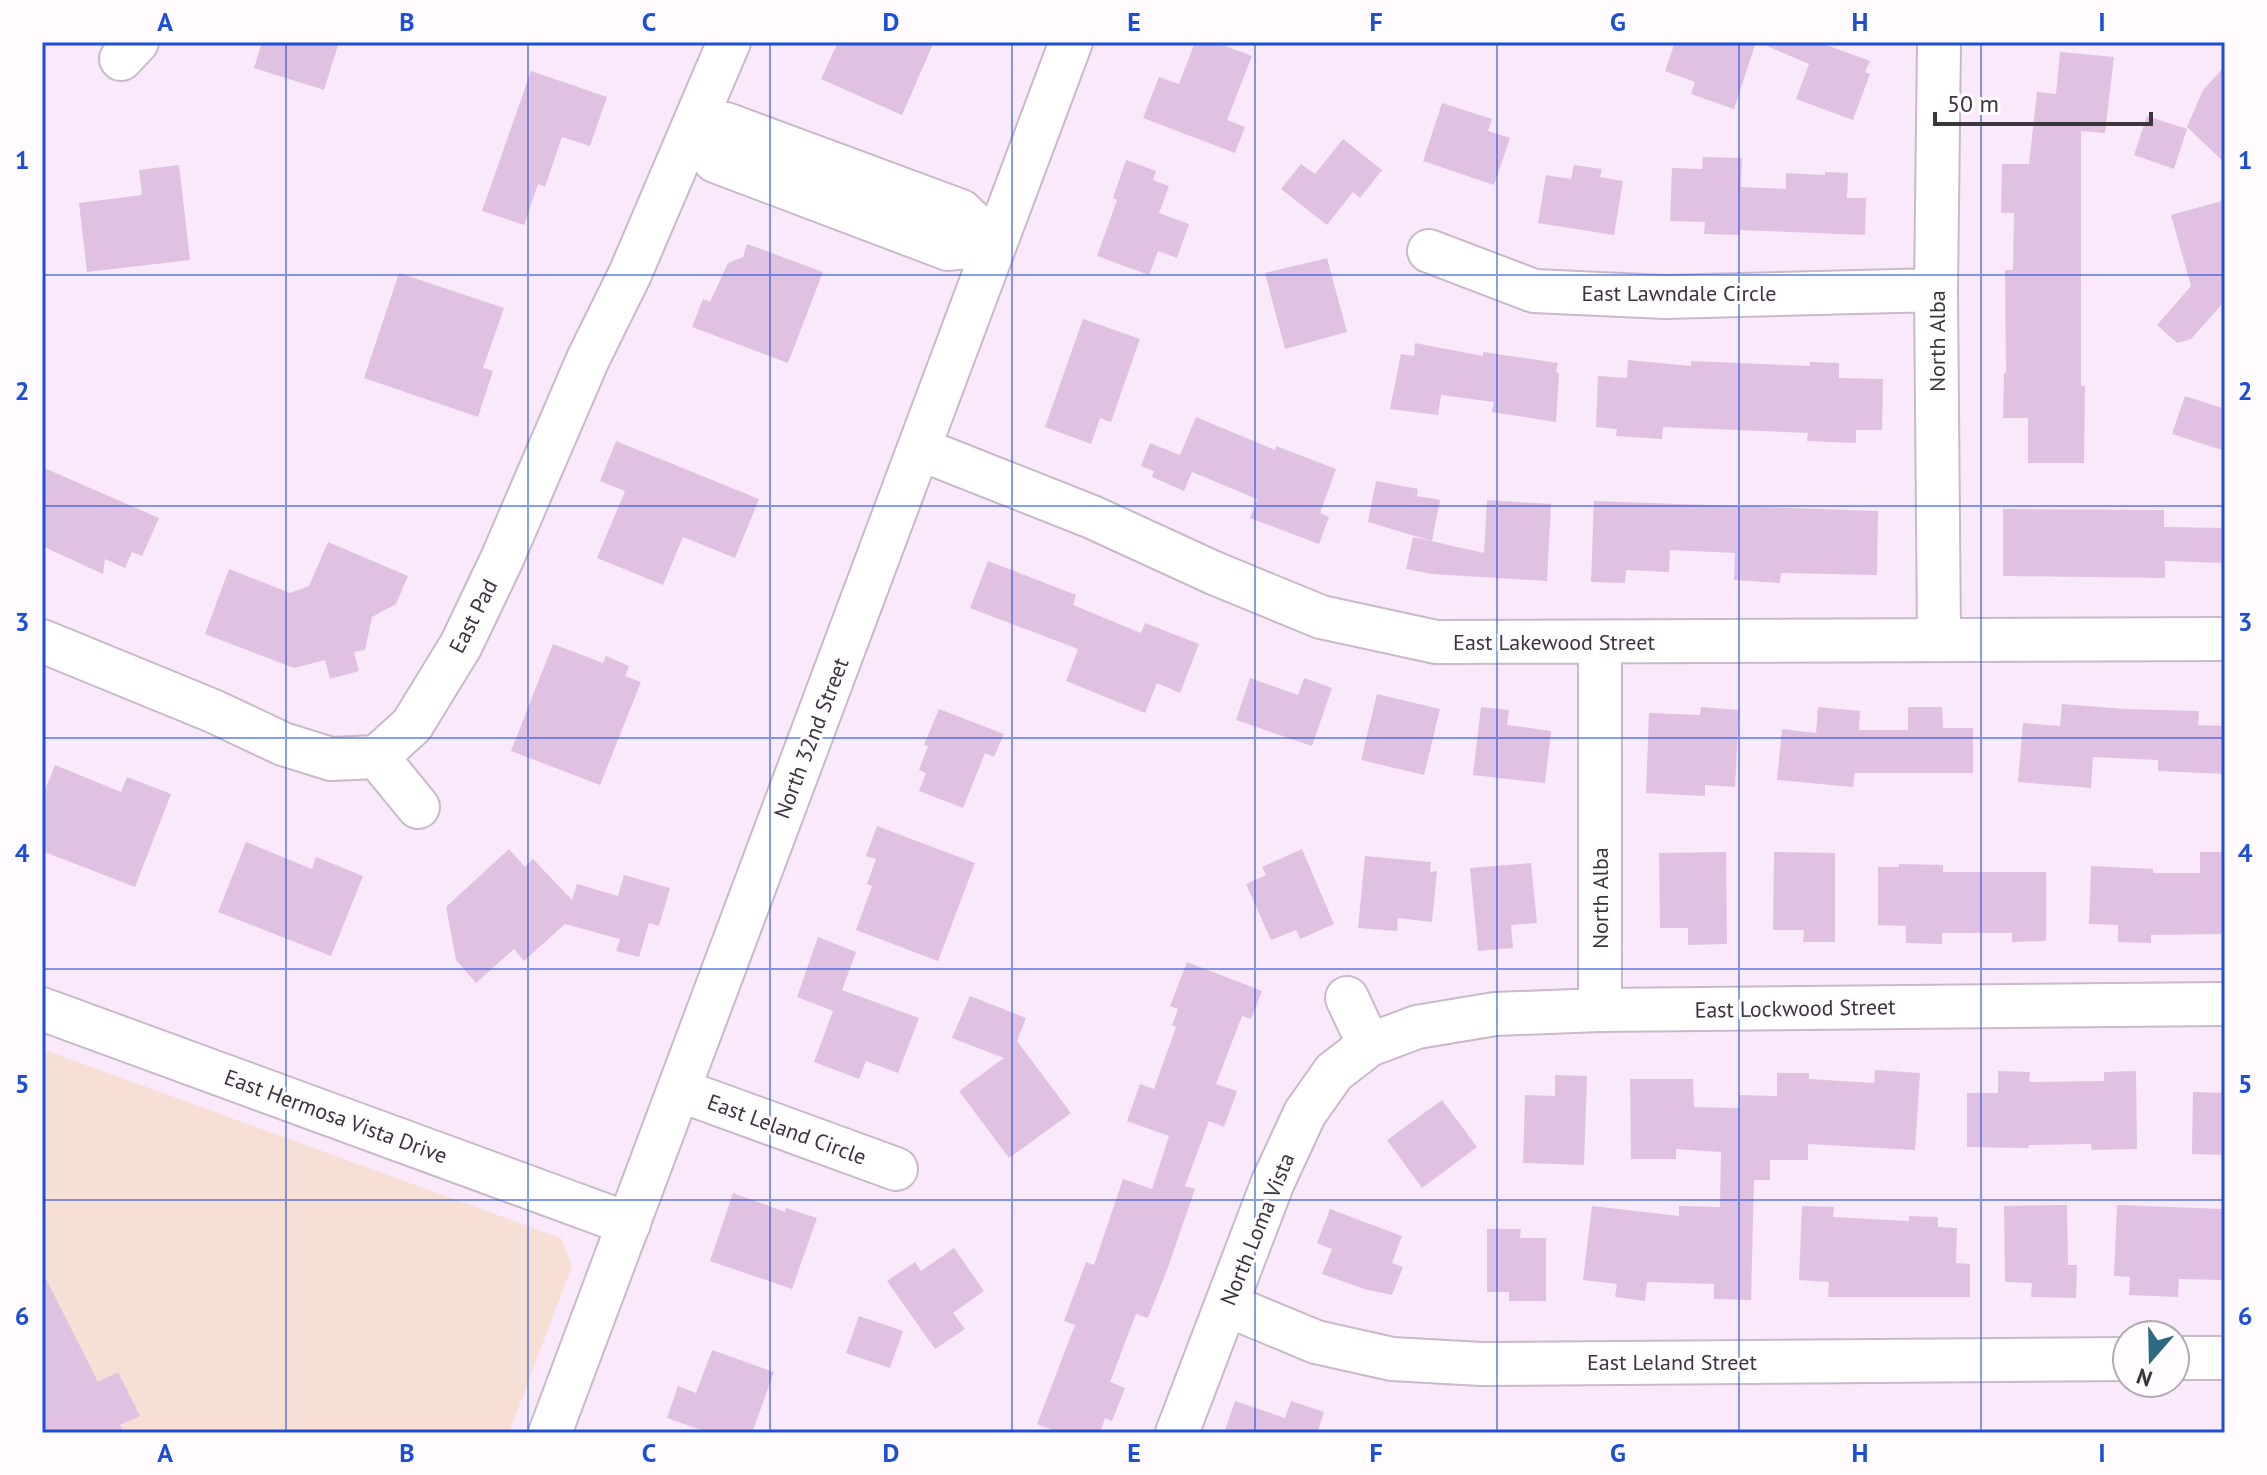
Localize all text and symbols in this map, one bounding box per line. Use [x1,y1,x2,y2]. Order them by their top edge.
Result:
text: A [157,5,173,38]
text: B [399,5,415,38]
text: C [642,5,656,38]
text: D [883,5,899,38]
text: E [1127,5,1141,38]
text: F [1369,5,1383,38]
text: G [1610,5,1626,38]
text: H [1852,5,1868,38]
text: I [2098,5,2106,38]
scale bar [1935,76,2151,126]
text: 50 m [1947,88,1999,119]
text: 1 [15,143,29,176]
text: 1 [2238,143,2252,176]
street label: East Lawndale Circle [1581,279,1777,307]
street label: North Alba [1923,290,1951,392]
text: 2 [15,374,29,407]
text: 2 [2238,374,2252,407]
street label: East Pad [442,574,504,658]
text: 3 [15,605,29,638]
text: 3 [2238,605,2252,638]
street label: East Lakewood Street [1453,628,1655,656]
street label: North 32nd Street [767,653,855,822]
text: 4 [15,836,30,869]
text: 4 [2238,836,2253,869]
street label: North Alba [1586,847,1614,949]
street label: East Lockwood Street [1694,992,1896,1024]
street label: East Hermosa Vista Drive [221,1063,451,1169]
text: 5 [15,1067,29,1100]
text: 5 [2238,1067,2252,1100]
street label: East Leland Circle [704,1087,870,1171]
street label: North Loma Vista [1214,1149,1300,1309]
text: 6 [15,1299,29,1332]
text: 6 [2238,1299,2252,1332]
north arrow [2111,1319,2191,1399]
street label: East Leland Street [1587,1348,1757,1376]
text: N [2133,1362,2156,1393]
text: A [157,1436,173,1469]
text: B [399,1436,415,1469]
text: C [642,1436,656,1469]
text: D [883,1436,899,1469]
text: E [1127,1436,1141,1469]
text: F [1369,1436,1383,1469]
text: G [1610,1436,1626,1469]
text: H [1852,1436,1868,1469]
text: I [2098,1436,2106,1469]

